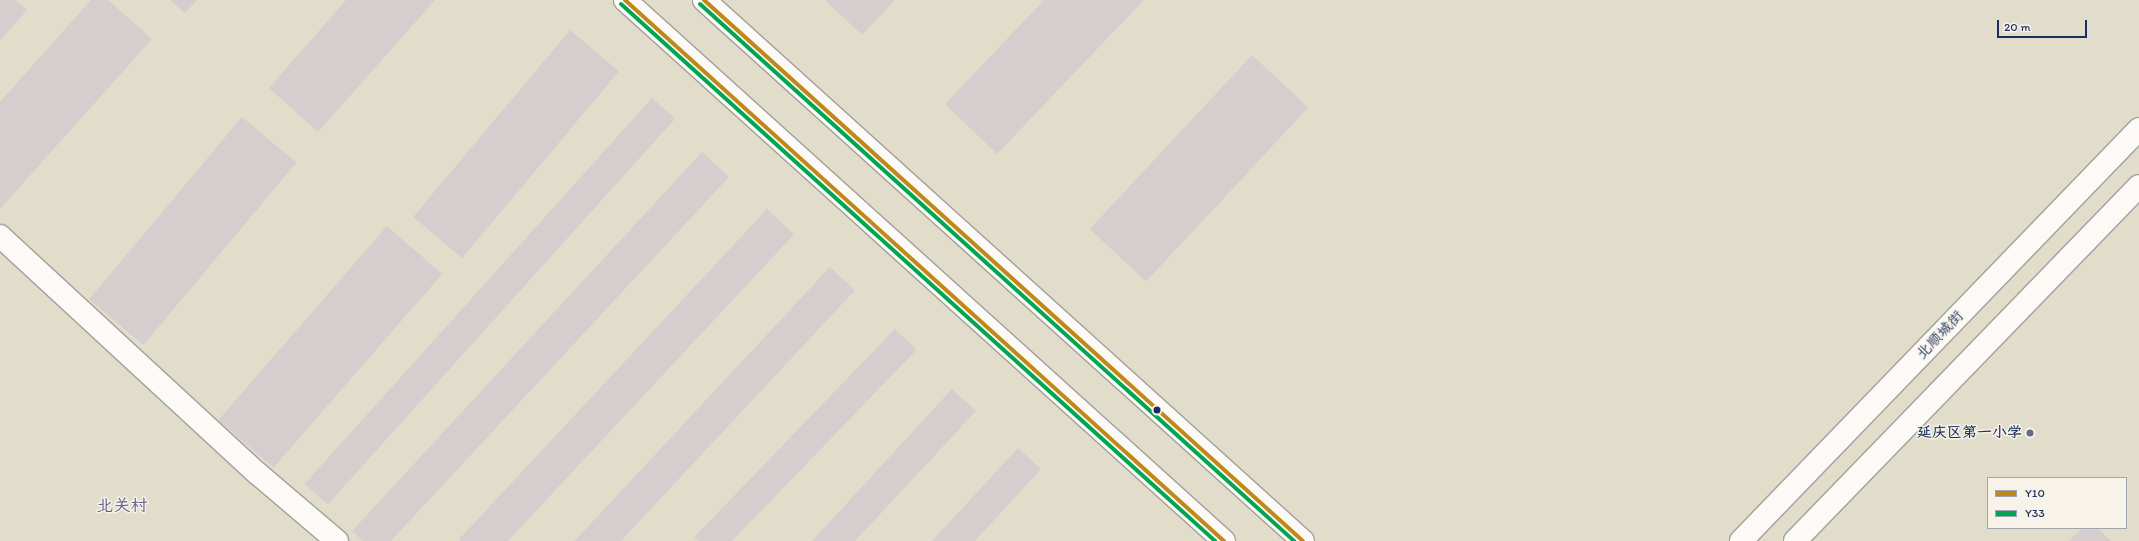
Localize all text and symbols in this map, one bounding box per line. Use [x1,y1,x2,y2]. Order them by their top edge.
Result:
scale bar [1999,12,2089,38]
text: 20 m [2004,20,2031,34]
street label: 北顺城街 [1913,307,1967,363]
unlabelled marker [1152,405,1162,415]
place label: 延庆区第一小学 [1917,424,2022,442]
marker: 延庆区第一小学 [2025,428,2035,438]
legend [1987,477,2127,529]
text: Y10 [2025,486,2045,500]
district label: 北关村 [97,496,147,516]
text: Y33 [2025,506,2045,520]

